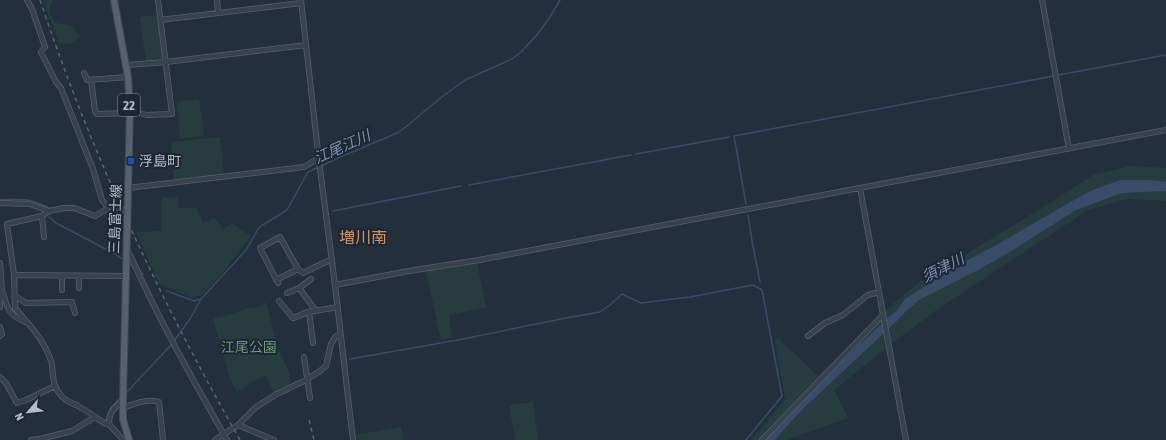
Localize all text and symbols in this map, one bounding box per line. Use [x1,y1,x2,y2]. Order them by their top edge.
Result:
road number: 22 [118,94,140,116]
water label: 江尾江川 [311,126,374,167]
place label: 浮島町 [139,153,181,169]
marker: 浮島町 [126,156,136,166]
street label: 三島富士線 [106,184,124,254]
district label: 増川南 [339,228,387,246]
water label: 須津川 [919,249,968,285]
park label: 江尾公園 [221,339,277,355]
north arrow [8,392,48,432]
text: N [12,411,26,422]

